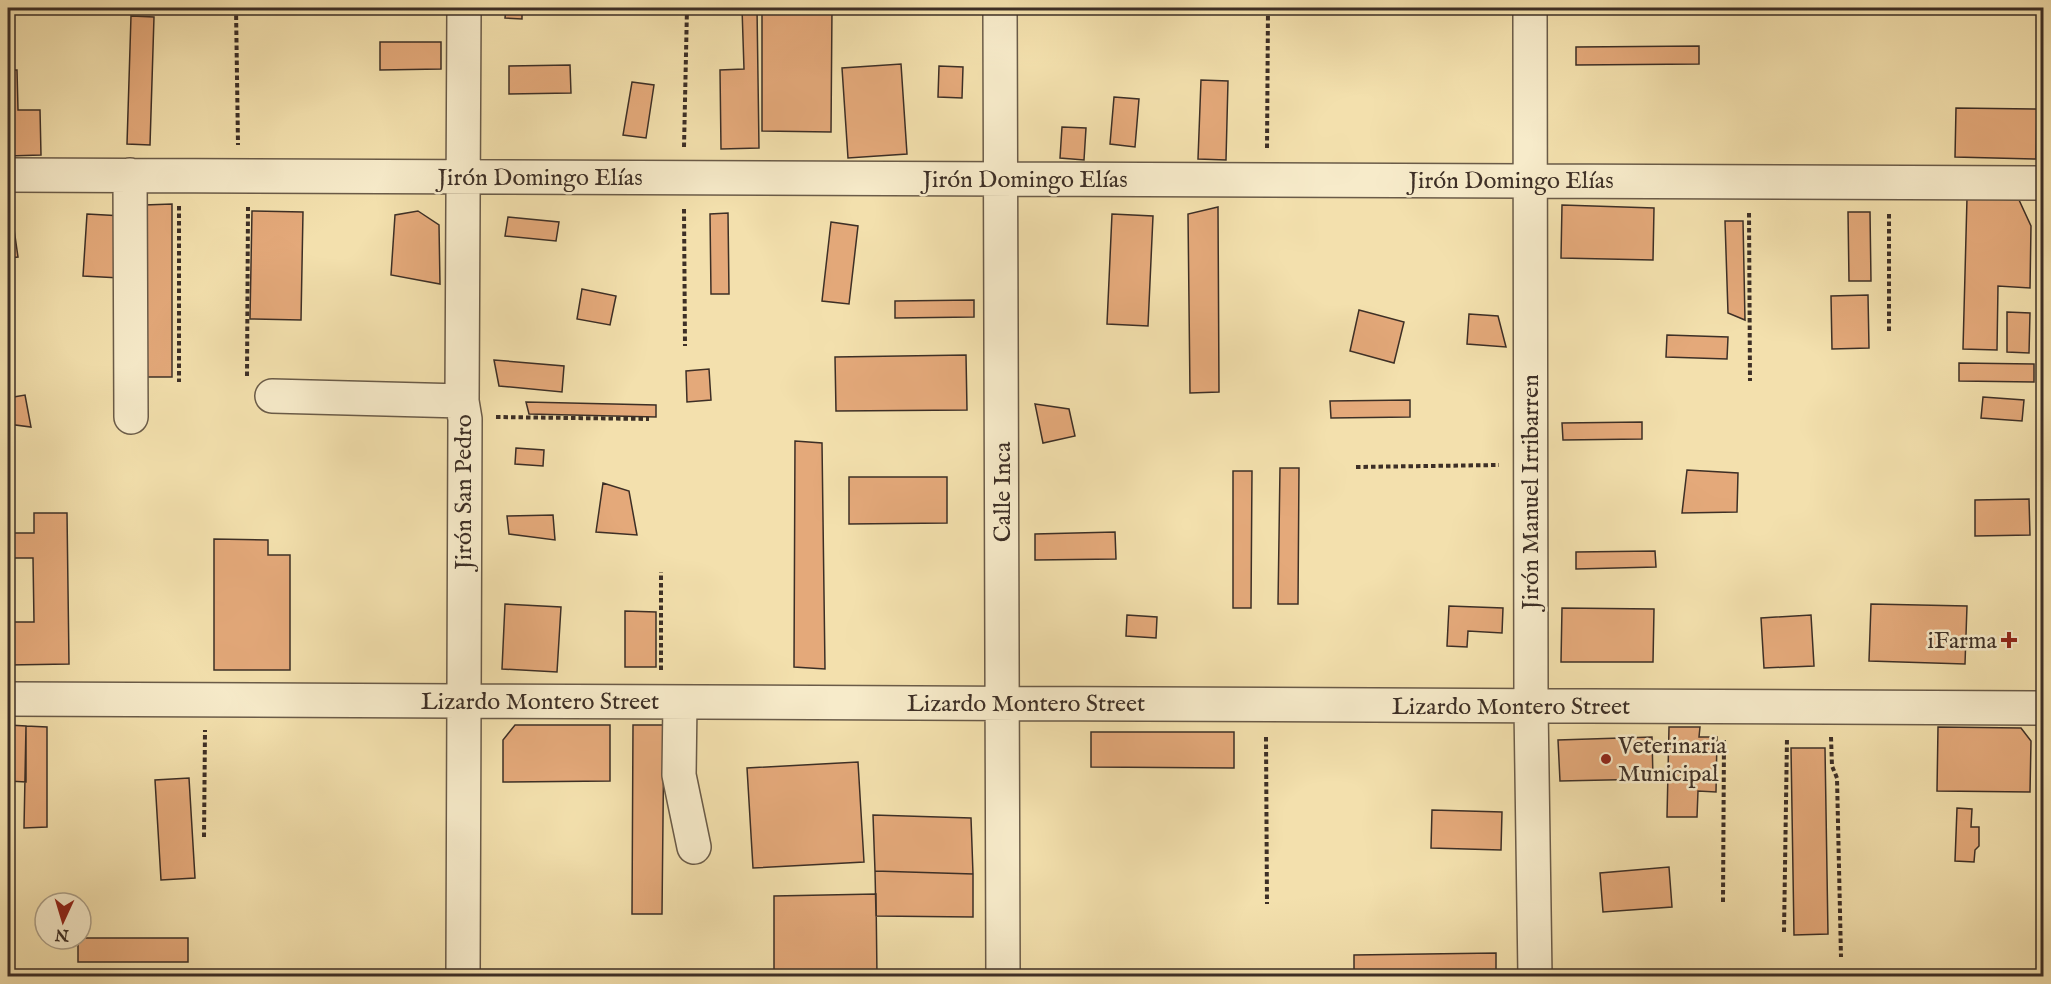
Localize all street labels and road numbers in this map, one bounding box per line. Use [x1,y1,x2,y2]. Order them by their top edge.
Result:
street label: Jirón Domingo Elías [434,163,643,194]
street label: Jirón Domingo Elías [919,165,1128,196]
street label: Jirón Domingo Elías [1405,166,1614,197]
street label: Jirón Manuel Irribarren [1516,374,1547,613]
street label: Jirón San Pedro [449,414,480,573]
street label: Calle Inca [988,441,1019,542]
street label: Lizardo Montero Street [421,687,659,718]
street label: Lizardo Montero Street [907,689,1145,720]
street label: Lizardo Montero Street [1392,692,1630,723]

